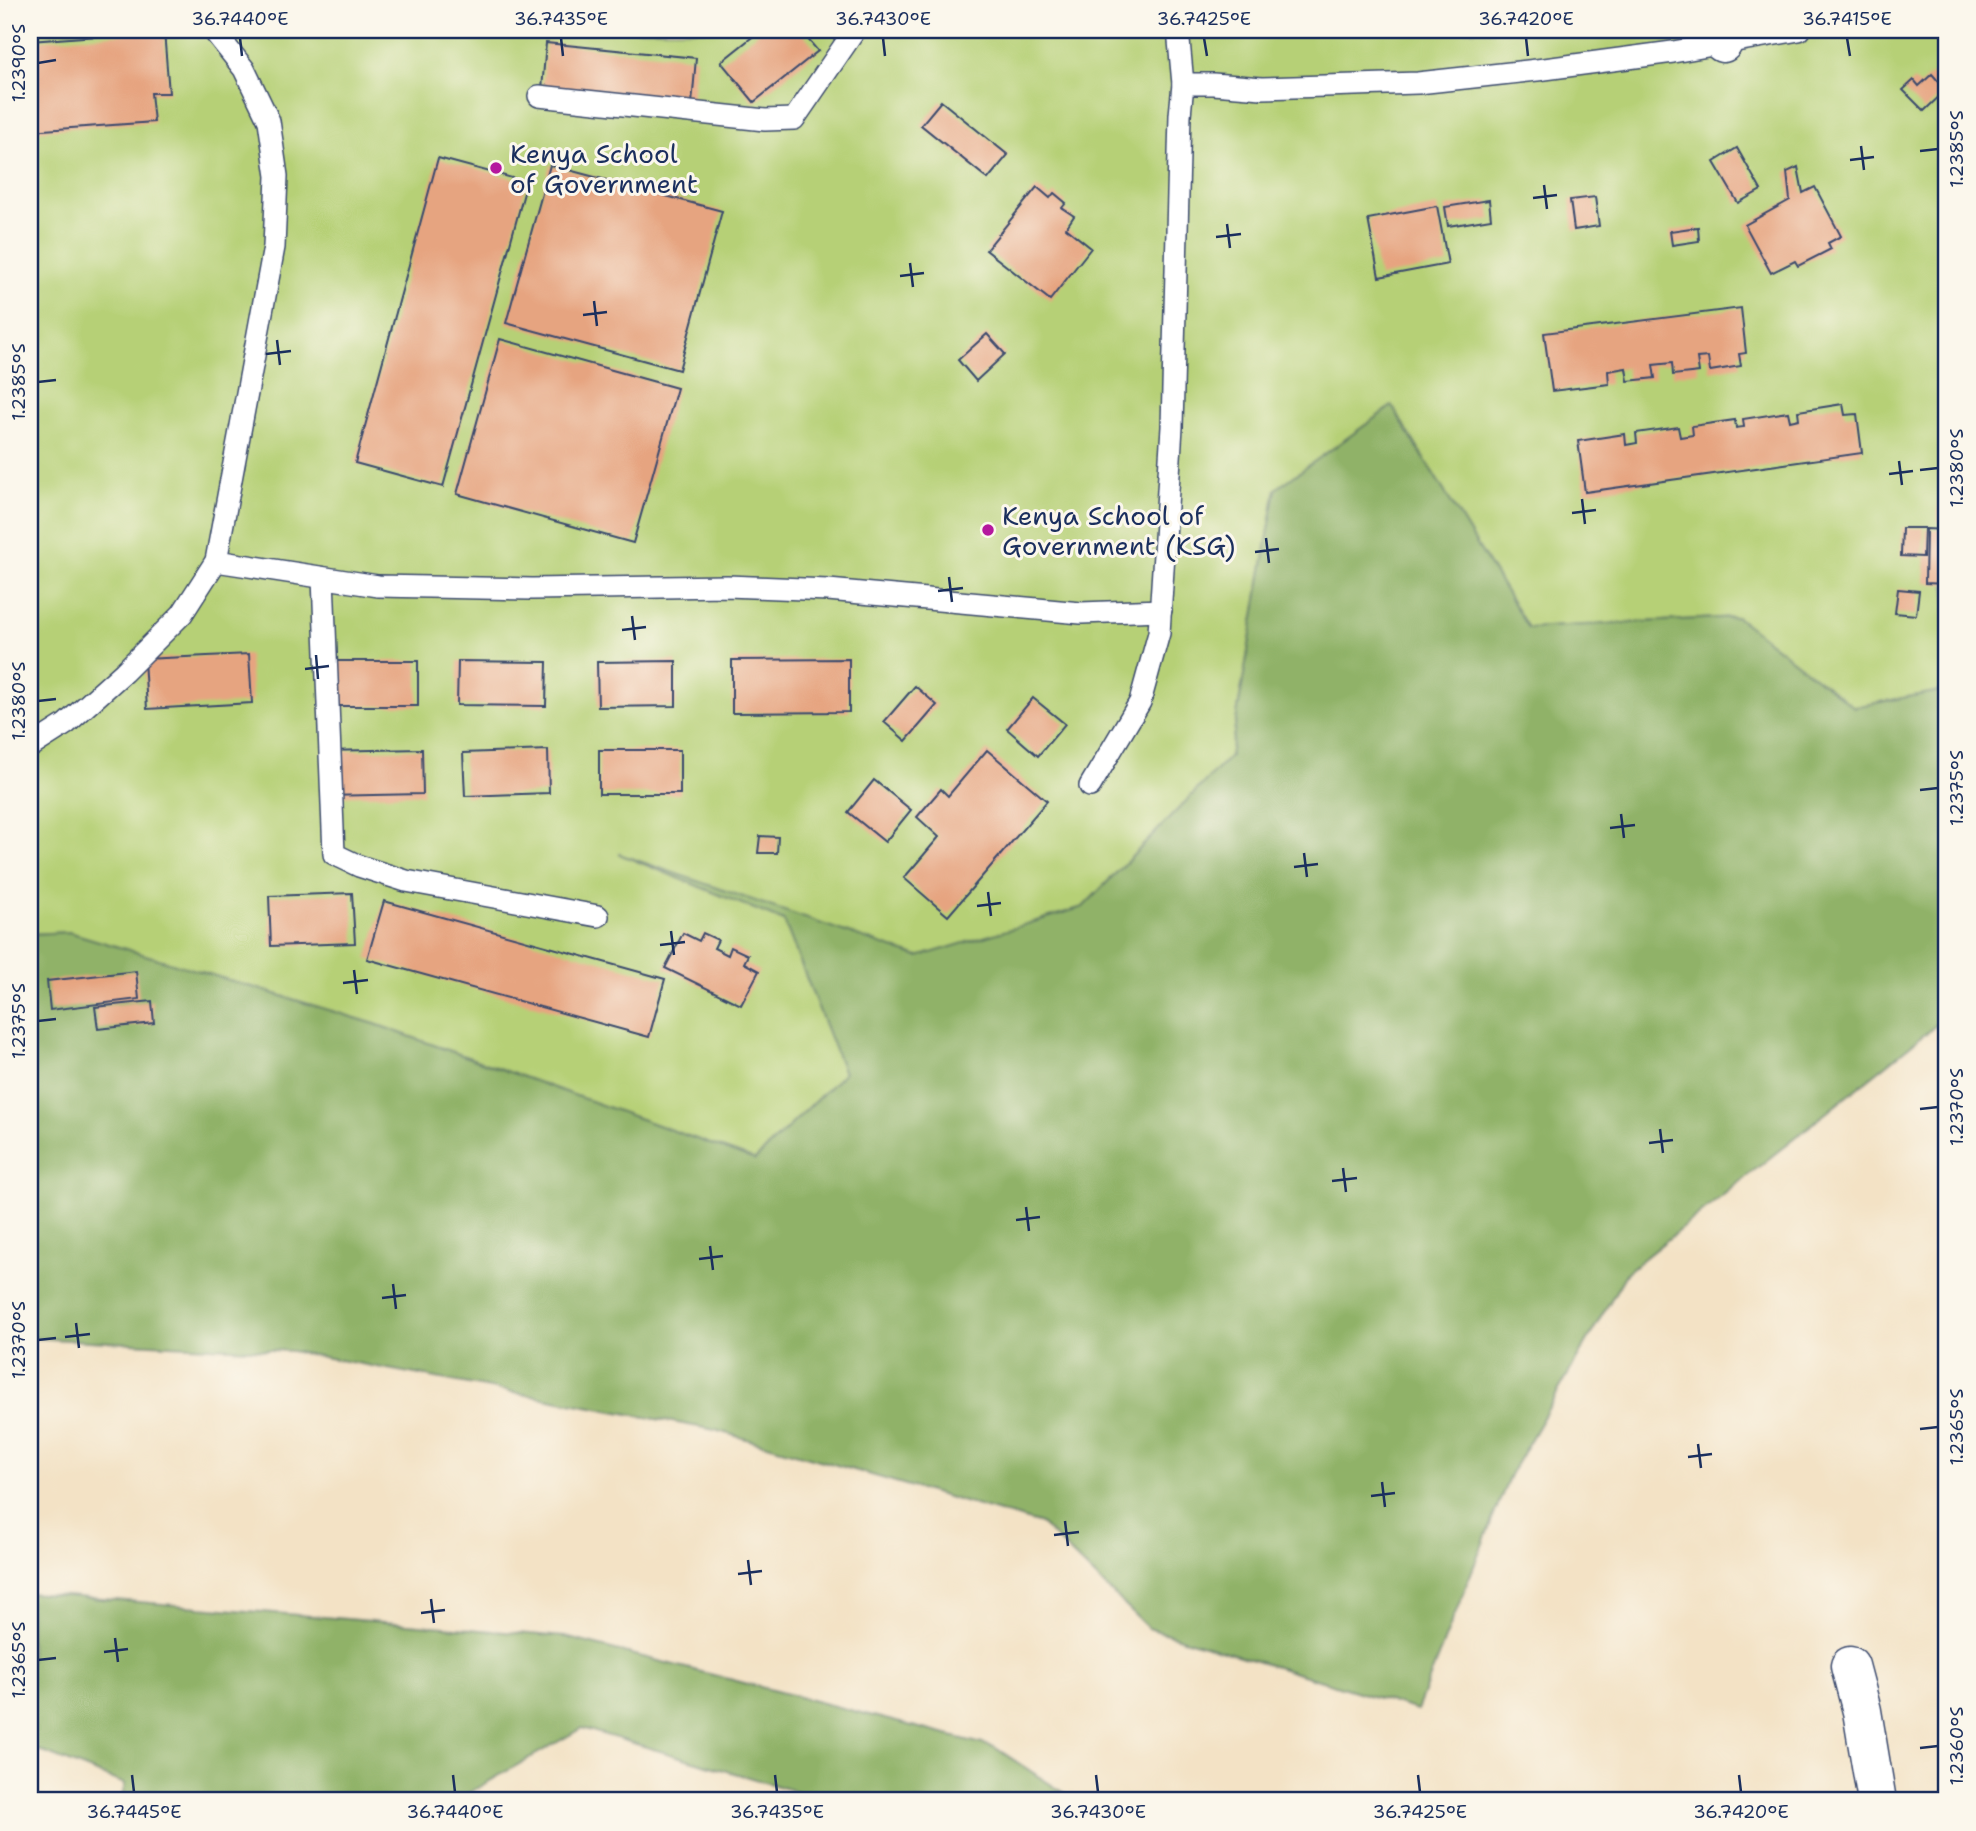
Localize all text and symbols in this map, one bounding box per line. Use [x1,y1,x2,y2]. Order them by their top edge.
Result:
text: 36.7440°E [192,7,288,31]
text: 36.7435°E [514,7,608,31]
text: 36.7430°E [835,7,931,31]
text: 36.7425°E [1157,7,1251,31]
text: 36.7420°E [1478,7,1574,31]
text: 36.7415°E [1802,7,1892,31]
text: 1.2390°S [7,24,31,102]
text: 1.2385°S [1945,110,1969,188]
place label: Kenya School of Government [510,136,698,201]
marker: Kenya School of Government [488,160,504,176]
text: 1.2385°S [7,343,31,421]
text: 1.2380°S [1945,429,1969,507]
place label: Kenya School of Government (KSG) [1002,498,1235,563]
marker: Kenya School of Government (KSG) [980,522,996,538]
text: 1.2380°S [7,662,31,740]
text: 1.2375°S [1945,750,1969,826]
text: 1.2375°S [7,983,31,1059]
text: 1.2370°S [1945,1068,1969,1146]
text: 1.2370°S [7,1301,31,1379]
text: 1.2365°S [1945,1389,1969,1465]
text: 1.2365°S [7,1622,31,1698]
text: 1.2360°S [1945,1707,1969,1785]
text: 36.7445°E [87,1800,181,1824]
text: 36.7440°E [407,1800,503,1824]
text: 36.7435°E [730,1800,824,1824]
text: 36.7430°E [1050,1800,1146,1824]
text: 36.7425°E [1373,1800,1467,1824]
text: 36.7420°E [1693,1800,1789,1824]

